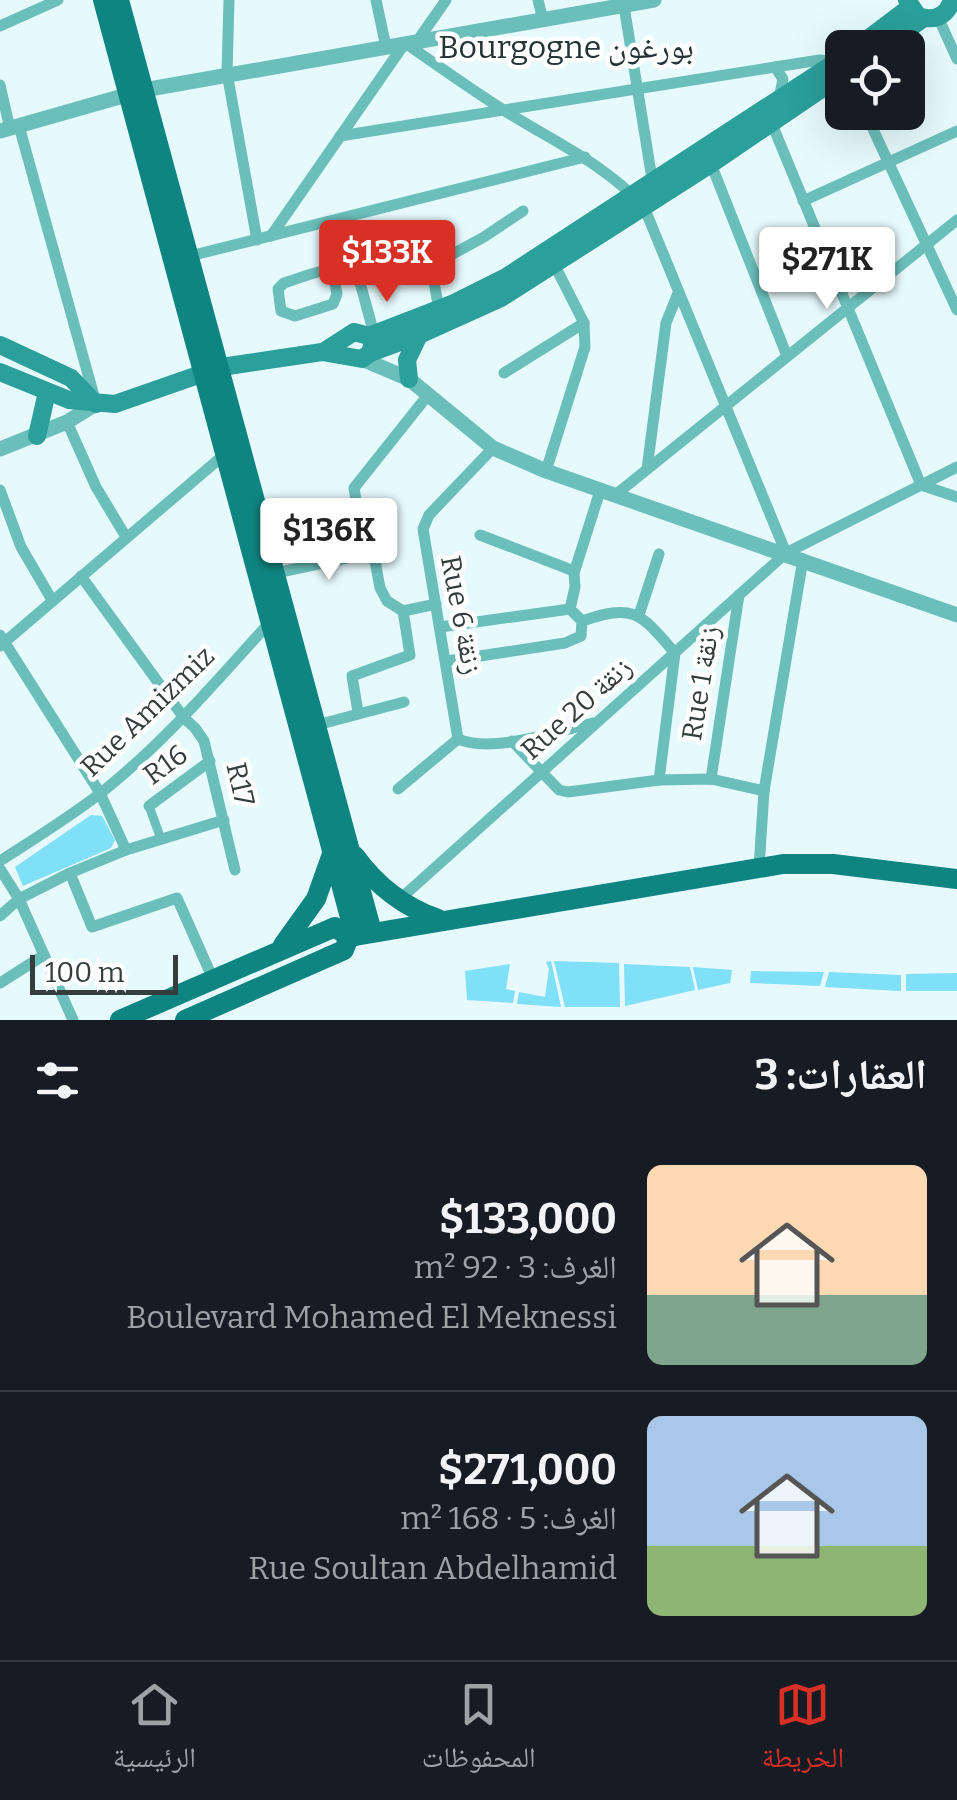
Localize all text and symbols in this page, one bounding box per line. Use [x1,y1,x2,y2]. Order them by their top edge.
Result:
district label: Bourgogne بورغون [438,28,694,66]
map controls [825,30,925,130]
button: locate [825,30,925,130]
pin: $133K [317,220,457,305]
pin: $271K [757,227,897,312]
text: $133K [341,233,433,271]
text: $271K [781,240,873,278]
pin: $136K [259,498,399,583]
text: $136K [282,511,376,549]
street label: Rue 6 زنقة [434,553,489,677]
street label: Rue 1 زنقة [675,624,726,743]
street label: Rue Amizmiz [74,640,221,783]
street label: Rue 20 زنقة [514,650,638,766]
street label: R16 [137,737,194,791]
street label: R17 [220,759,261,809]
scale bar [30,950,178,994]
text: 100 m [45,956,125,989]
text: العقارات: 3 [755,1050,927,1100]
icon: filters [30,1053,85,1108]
text: $133,000 [439,1194,617,1244]
icon: home [727,1205,847,1325]
text: الغرف: 3 · 92 m² [414,1248,617,1286]
text: Boulevard Mohamed El Meknessi [126,1298,617,1336]
text: $271,000 [438,1445,617,1495]
icon: home [727,1456,847,1576]
text: الغرف: 5 · 168 m² [400,1499,617,1537]
text: Rue Soultan Abdelhamid [248,1549,617,1587]
tab: الرئيسية [113,1677,196,1785]
tab: المحفوظات [422,1677,536,1785]
tab: الخريطة [762,1677,844,1785]

